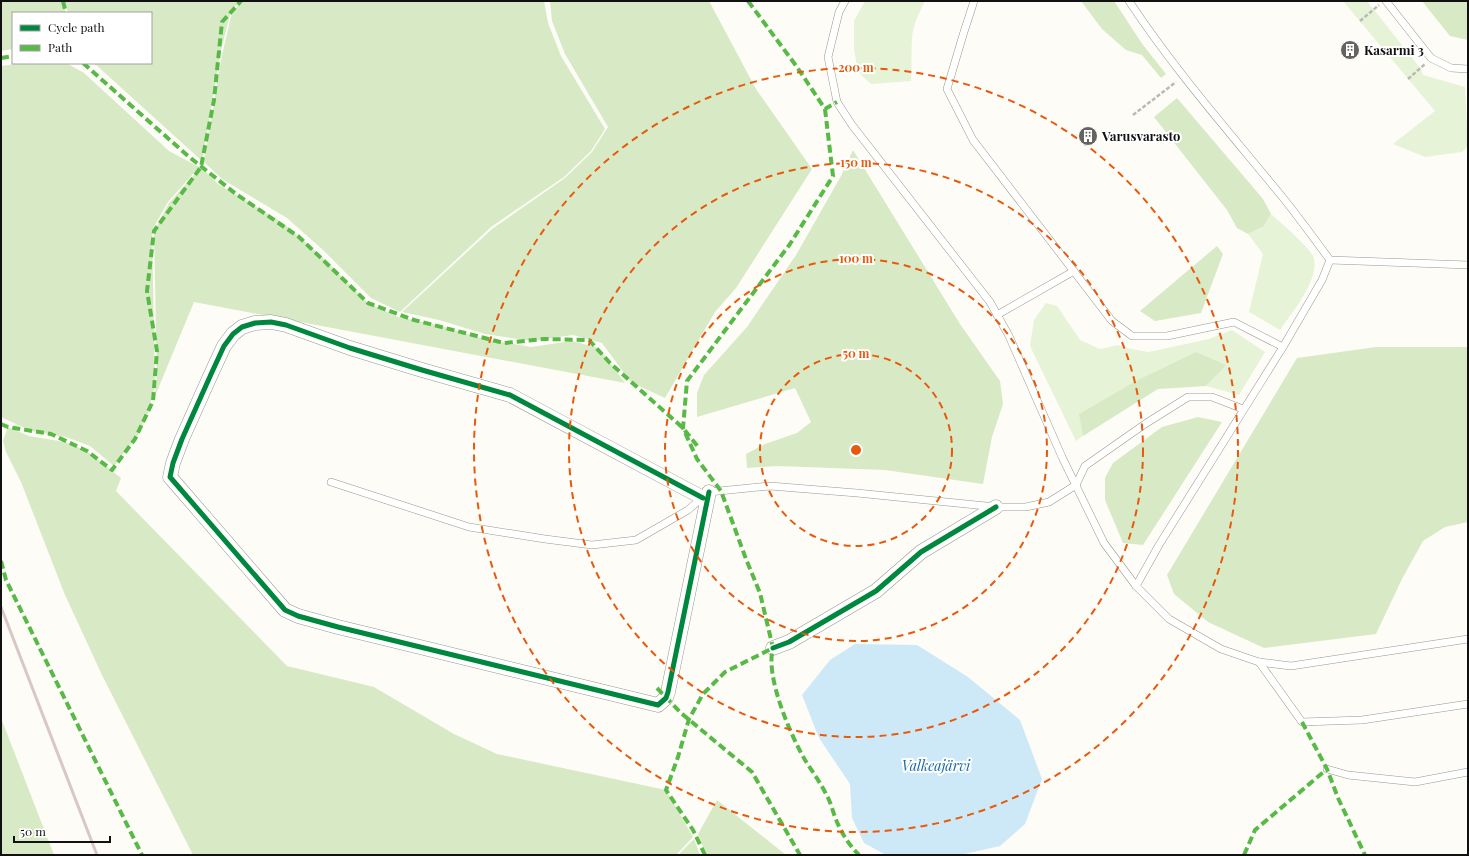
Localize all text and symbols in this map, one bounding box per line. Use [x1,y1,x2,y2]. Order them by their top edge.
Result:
legend [12,12,152,64]
text: Cycle path [48,19,105,35]
text: Path [48,39,72,55]
building icon: Kasarmi 3 [1339,39,1361,61]
place label: Kasarmi 3 [1364,41,1424,58]
text: 200 m [838,59,874,75]
building icon: Varusvarasto [1077,125,1099,147]
place label: Varusvarasto [1101,127,1180,144]
text: 150 m [840,154,872,170]
text: 100 m [839,250,873,266]
text: 50 m [843,345,870,361]
centre of rings [849,443,863,457]
water label: Valkeajärvi [902,756,971,775]
scale bar [14,818,110,844]
text: 50 m [20,823,46,839]

